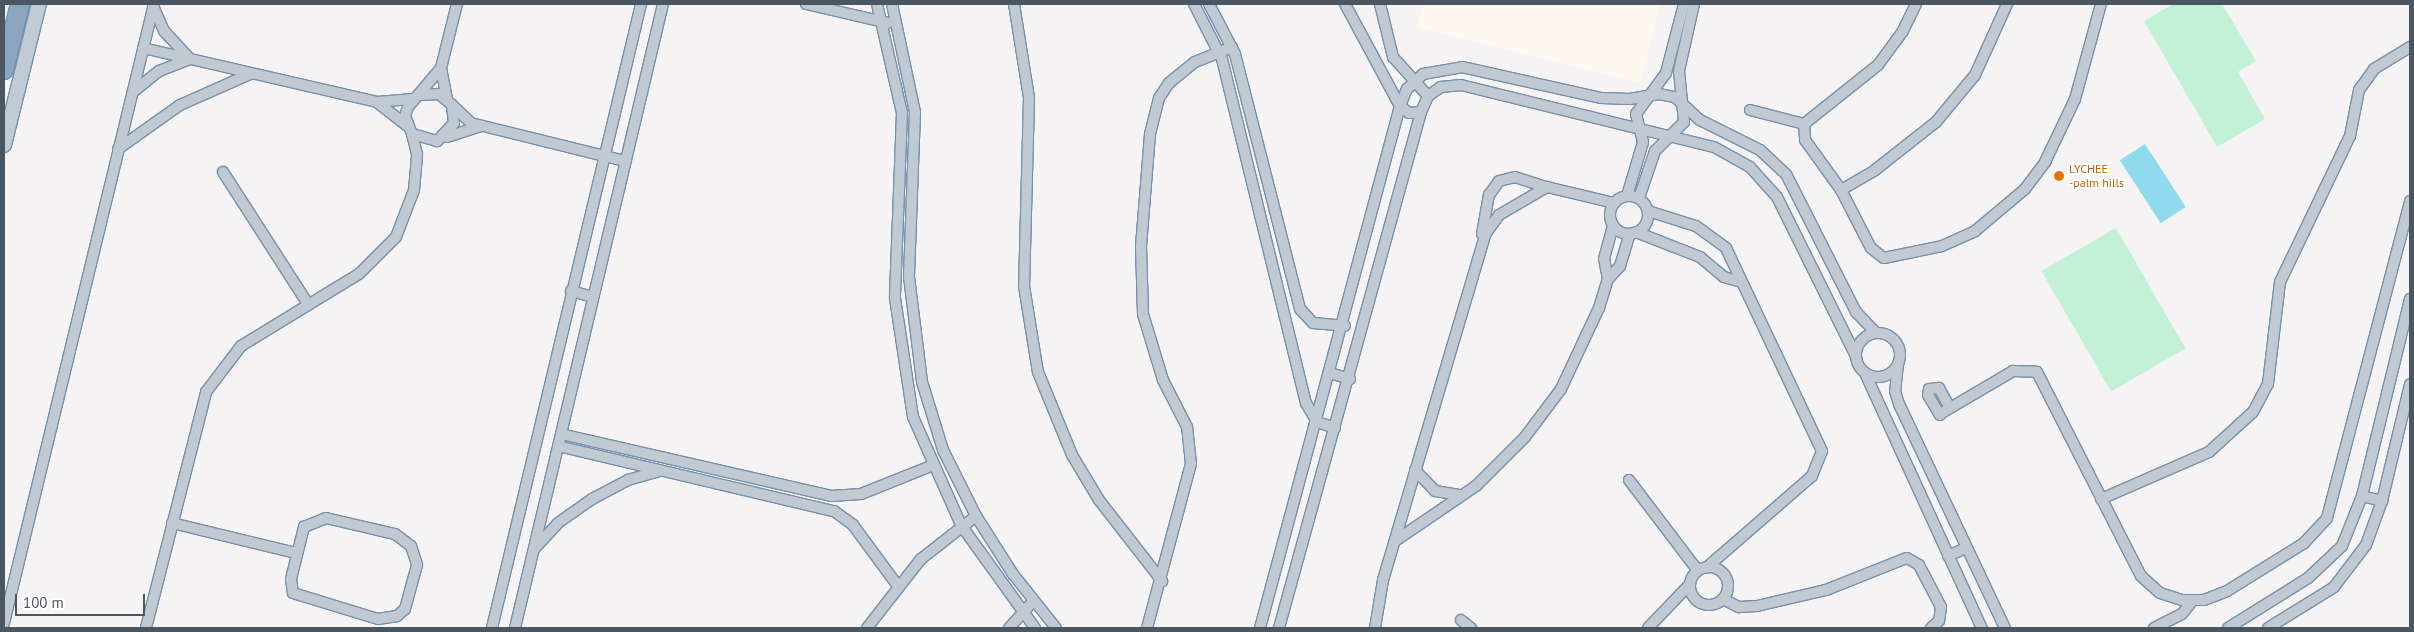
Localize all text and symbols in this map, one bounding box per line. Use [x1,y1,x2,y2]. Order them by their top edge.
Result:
place label: LYCHEE -palm hills [2069,162,2124,190]
marker: LYCHEE -palm hills [2053,170,2065,182]
scale bar [18,584,148,616]
text: 100 m [23,593,64,612]

